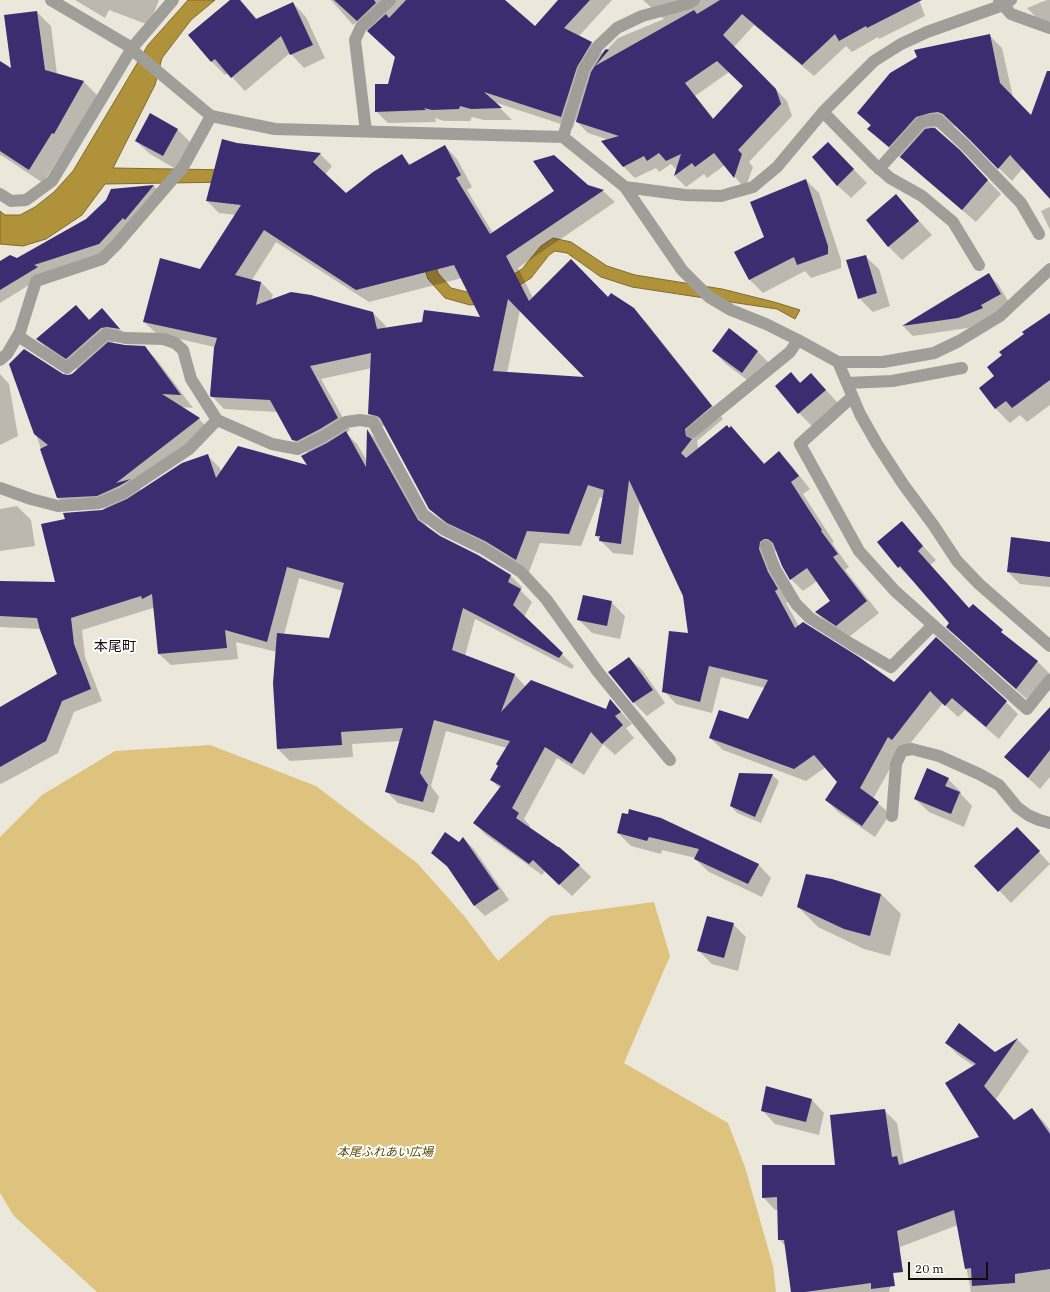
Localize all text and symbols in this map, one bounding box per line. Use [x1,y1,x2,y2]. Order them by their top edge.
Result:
district label: 本尾町 [94,639,136,655]
park label: 本尾ふれあい広場 [337,1146,433,1160]
scale bar [910,1254,990,1280]
text: 20 m [915,1261,944,1276]

